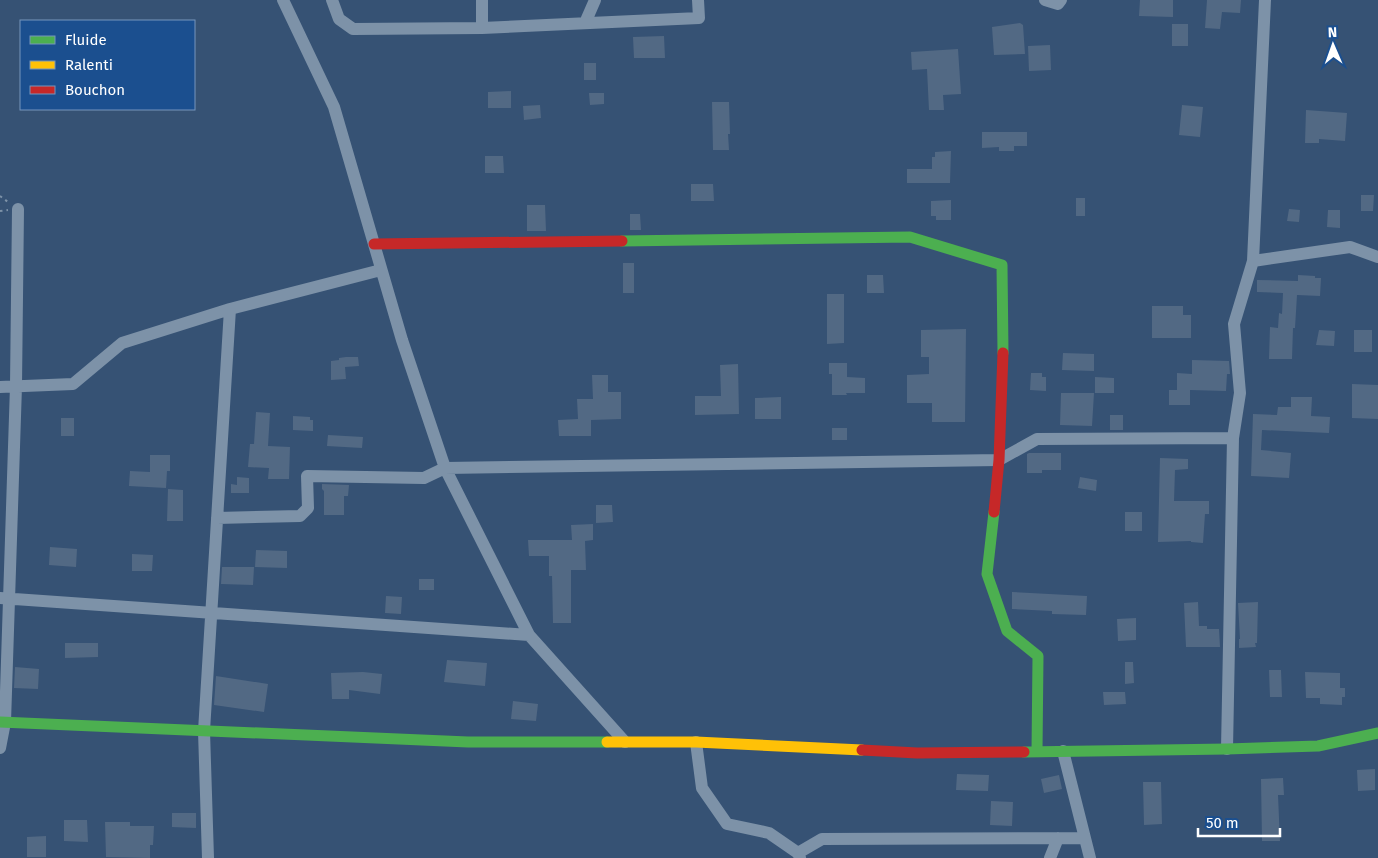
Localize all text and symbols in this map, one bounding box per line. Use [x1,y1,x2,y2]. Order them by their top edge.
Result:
legend [20,20,195,110]
north arrow [1308,20,1358,70]
text: N [1328,24,1338,41]
text: Fluide [65,31,107,49]
text: Ralenti [65,56,113,74]
text: Bouchon [65,81,125,99]
scale bar [1198,806,1280,838]
text: 50 m [1206,814,1239,832]

